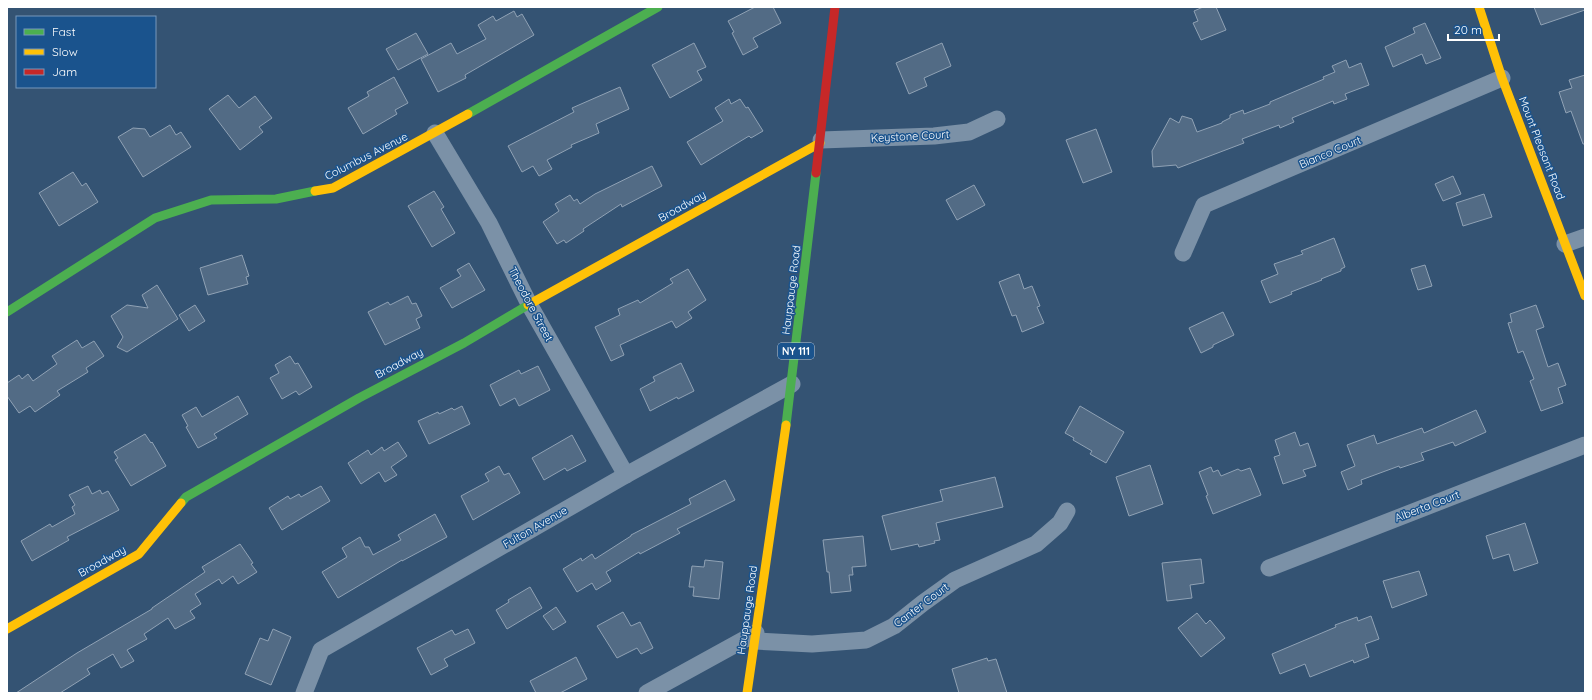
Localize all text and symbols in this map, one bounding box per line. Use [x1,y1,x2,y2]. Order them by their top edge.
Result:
legend [16,16,156,88]
scale bar [1448,16,1499,42]
text: 20 m [1454,22,1482,37]
text: Fast [52,24,76,39]
text: Slow [52,44,78,59]
text: Jam [52,64,77,79]
street label: Mount Pleasant Road [1516,94,1568,202]
street label: Keystone Court [870,127,950,145]
street label: Columbus Avenue [322,129,410,183]
street label: Bianco Court [1297,133,1363,171]
street label: Broadway [656,187,708,225]
street label: Hauppauge Road [779,245,803,335]
street label: Theodore Street [505,264,557,344]
road number: NY 111 [778,343,814,359]
street label: Broadway [373,345,425,381]
street label: Alberta Court [1393,487,1462,525]
street label: Fulton Avenue [500,503,570,551]
street label: Broadway [76,542,128,580]
street label: Hauppauge Road [734,564,760,656]
street label: Canter Court [891,580,952,630]

